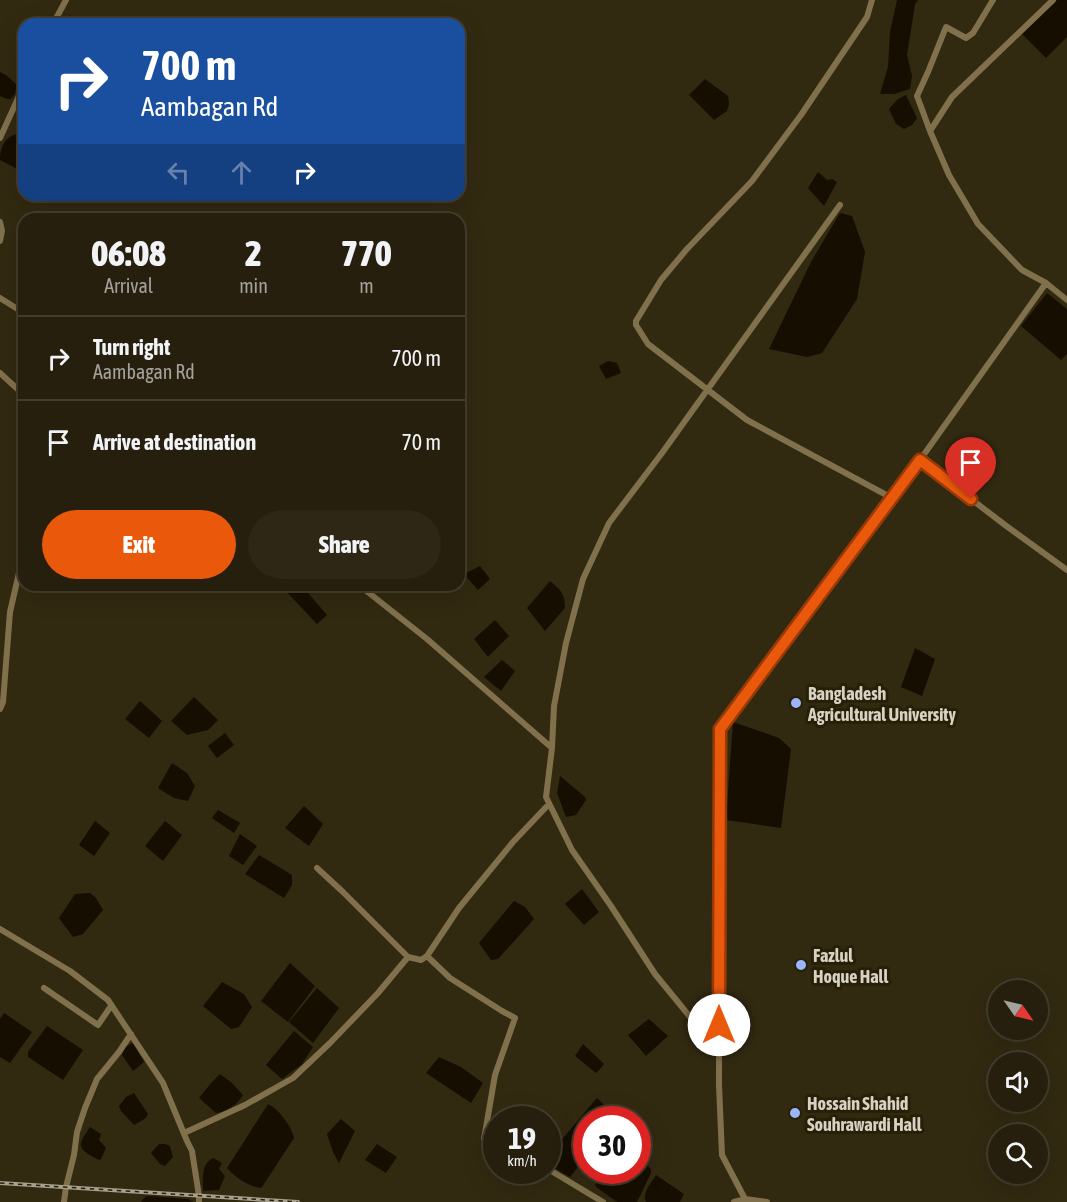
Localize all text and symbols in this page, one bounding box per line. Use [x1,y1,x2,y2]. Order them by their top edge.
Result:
text: 700 m [141,41,236,89]
icon: right [42,42,120,120]
text: Aambagan Rd [141,91,278,122]
icon: left [162,156,195,189]
icon: ahead [225,156,258,189]
icon: right [288,156,321,189]
text: 06:08 [91,232,166,274]
text: 2 [245,232,262,274]
text: 770 [341,232,392,274]
text: Arrival [104,274,153,297]
text: min [239,274,268,297]
text: m [359,274,374,297]
text: Turn right [93,334,170,360]
icon: right [42,342,75,375]
text: 700 m [391,345,441,371]
text: Aambagan Rd [93,360,195,383]
icon: arrive [42,426,75,459]
text: Arrive at destination [93,429,256,455]
text: 70 m [401,429,441,455]
pin [945,437,996,499]
icon: arrive [954,446,987,479]
button: Exit [42,510,236,579]
button: Share [248,510,441,579]
place label: Bangladesh Agricultural University [807,683,956,725]
marker: Bangladesh Agricultural University [789,696,803,710]
place label: Fazlul Hoque Hall [813,945,888,987]
marker: Fazlul Hoque Hall [794,958,808,972]
north arrow [988,980,1048,1040]
map controls [988,980,1048,1184]
position arrow [687,993,751,1057]
button: sound [988,1052,1048,1112]
place label: Hossain Shahid Souhrawardi Hall [807,1093,922,1135]
speed limit sign: 30 [573,1106,651,1184]
marker: Hossain Shahid Souhrawardi Hall [788,1106,802,1120]
text: 19 [508,1121,536,1155]
button: search [988,1124,1048,1184]
text: km/h [507,1152,537,1169]

